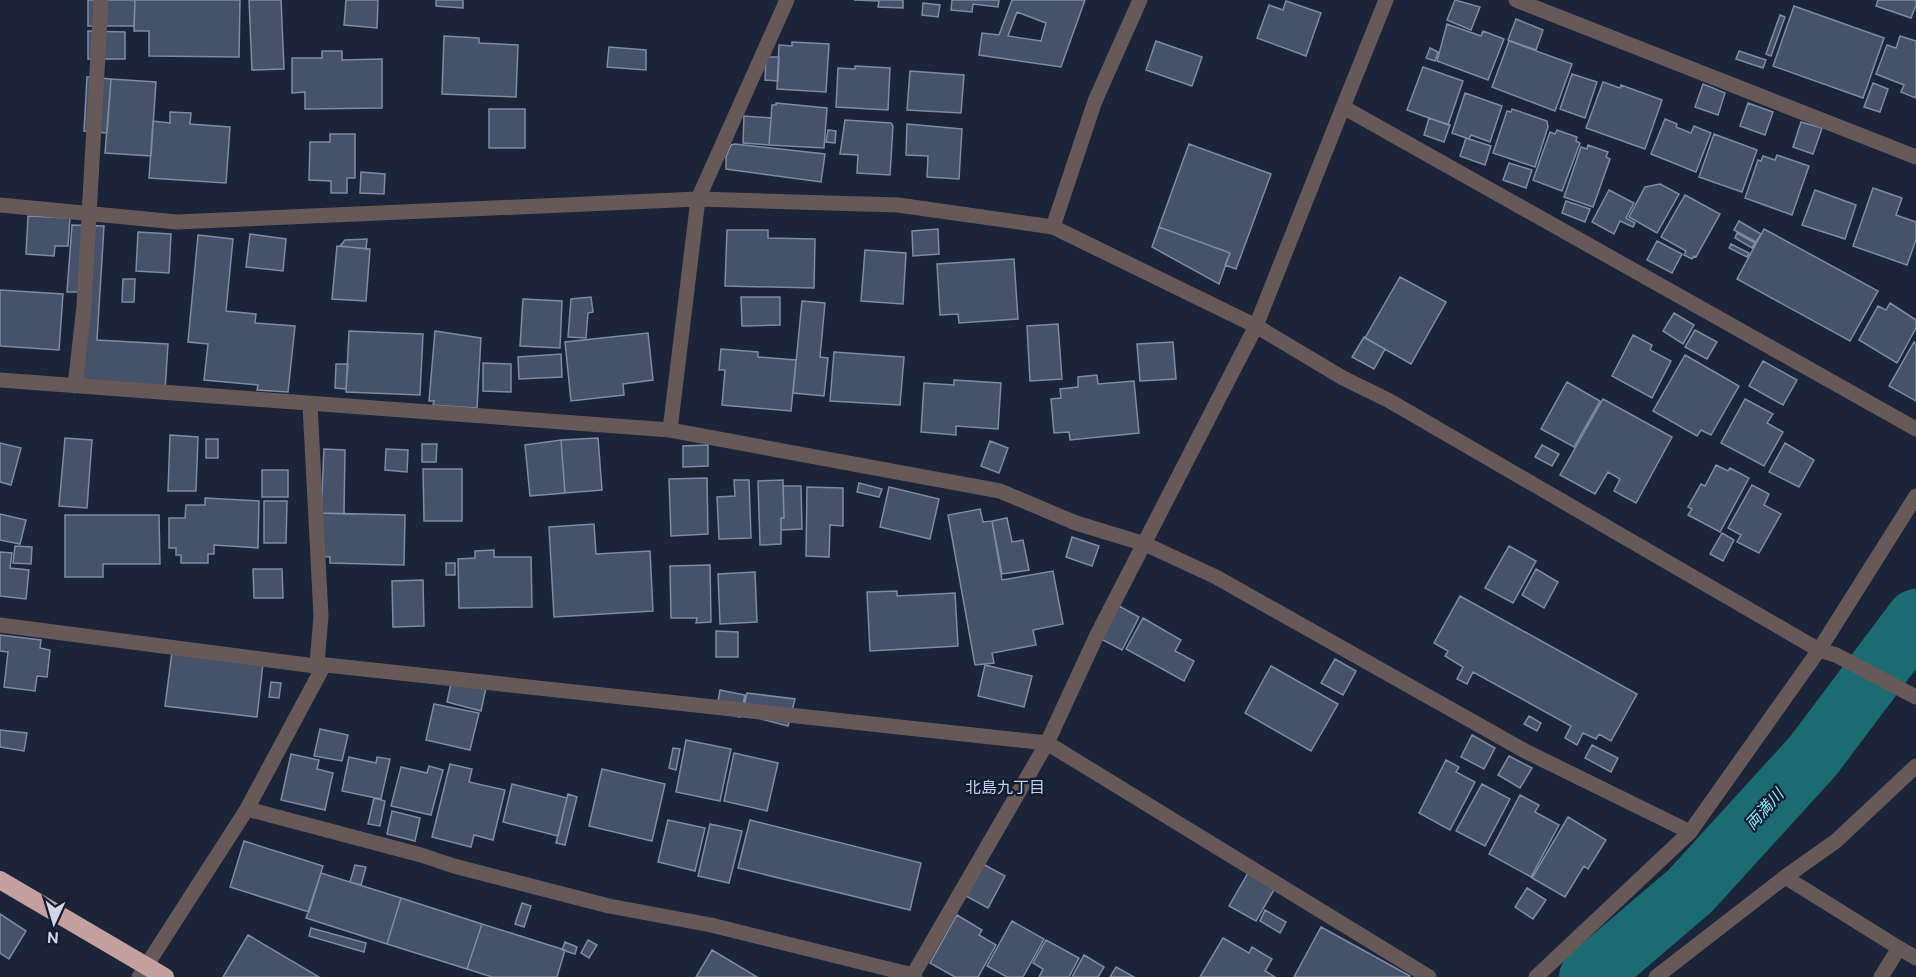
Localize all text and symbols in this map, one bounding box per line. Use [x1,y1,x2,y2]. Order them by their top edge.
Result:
district label: 北島九丁目 [965,778,1045,796]
water label: 両満川 [1741,784,1788,833]
north arrow [24,893,84,953]
text: N [46,929,60,947]

